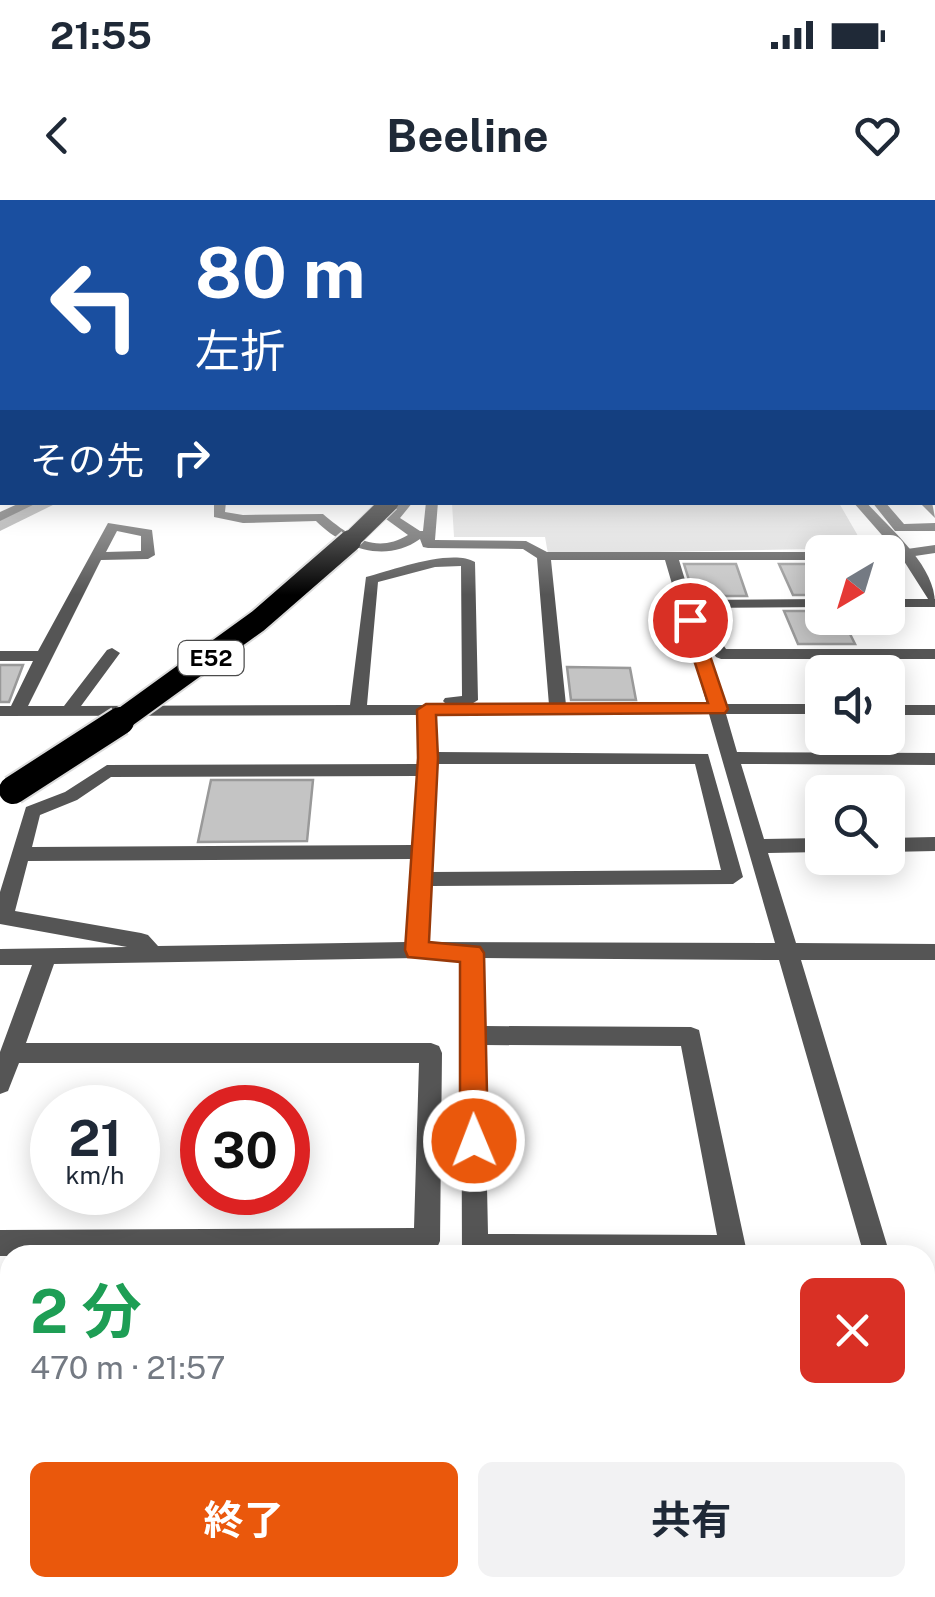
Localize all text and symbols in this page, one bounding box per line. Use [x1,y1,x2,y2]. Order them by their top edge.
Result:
text: 21:55 [50,13,152,58]
icon: back [30,108,85,163]
icon: heart [850,108,905,163]
text: Beeline [386,109,549,162]
text: 80 m [195,231,365,314]
icon: left [30,240,160,370]
text: 左折 [195,324,285,377]
icon: right [164,430,219,485]
text: その先 [30,438,144,483]
north arrow [805,535,905,635]
map controls [805,535,905,875]
pin [648,578,733,663]
icon: arrive [663,593,718,648]
road number: E52 [178,641,244,675]
button: sound [805,655,905,755]
button: search [805,775,905,875]
speed limit sign: 30 [180,1085,310,1215]
position arrow [422,1089,526,1193]
text: 21 [68,1108,122,1167]
text: km/h [66,1160,124,1190]
text: 2 分 [30,1276,142,1347]
button: close [800,1278,905,1383]
text: 470 m · 21:57 [30,1349,225,1386]
button: 終了 [30,1462,458,1577]
button: 共有 [478,1462,905,1577]

